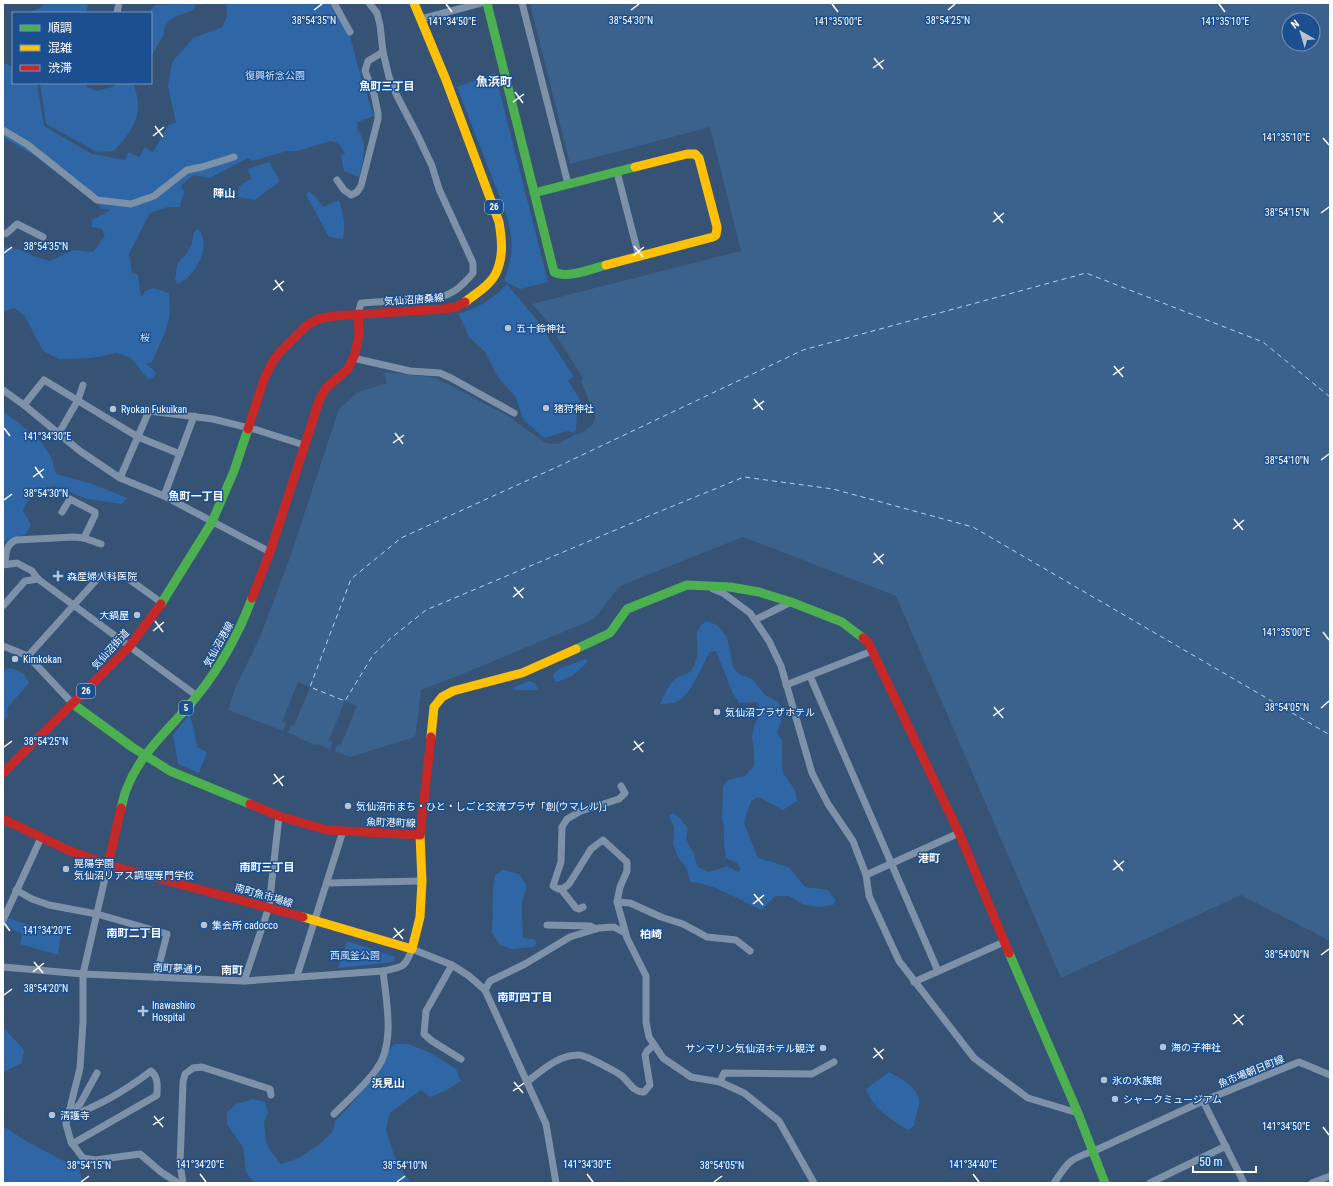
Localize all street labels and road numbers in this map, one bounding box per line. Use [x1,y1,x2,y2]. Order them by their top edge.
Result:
road number: 26 [485,200,503,214]
street label: 気仙沼唐桑線 [384,292,444,307]
street label: 気仙沼港線 [202,620,235,669]
street label: 気仙沼街道 [90,627,131,672]
road number: 26 [77,684,95,698]
road number: 5 [179,701,193,715]
street label: 魚町港町線 [366,816,416,829]
street label: 南町魚市場線 [234,882,294,909]
street label: 南町夢通り [153,962,203,975]
street label: 魚市場朝日町線 [1217,1053,1286,1090]

